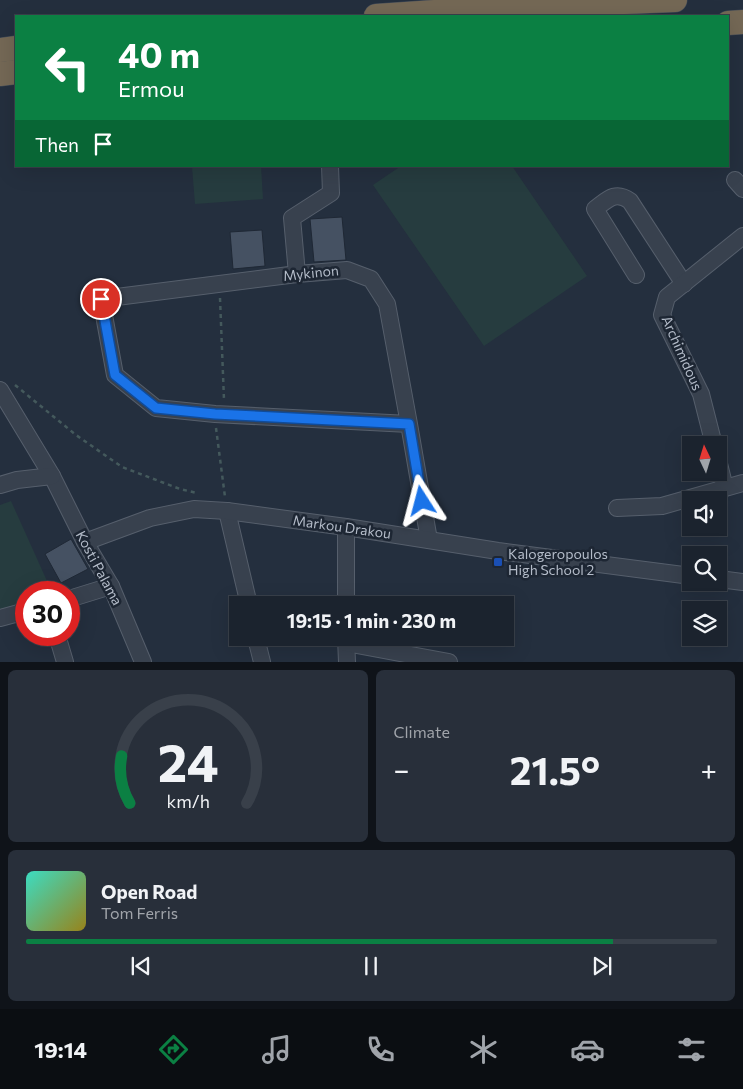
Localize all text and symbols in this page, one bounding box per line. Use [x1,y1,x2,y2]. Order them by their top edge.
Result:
text: 40 m [118,32,200,75]
icon: left [35,35,100,100]
text: Ermou [118,75,184,102]
icon: arrive [89,130,117,158]
text: Then [35,133,79,156]
street label: Mykinon [282,261,340,284]
pin [80,278,122,320]
icon: arrive [87,285,115,313]
street label: Archimidous [658,313,706,393]
north arrow [682,436,728,481]
map controls [682,436,727,646]
position arrow [395,474,447,526]
button: sound [682,491,727,536]
street label: Markou Drakou [292,511,392,542]
street label: Kosti Palama [73,528,126,608]
place label: Kalogeropoulos High School 2 [508,545,608,578]
button: search [682,546,727,591]
marker: Kalogeropoulos High School 2 [492,556,504,568]
speed limit sign: 30 [15,581,80,646]
button: layers [682,601,727,646]
text: 19:15 · 1 min · 230 m [287,609,456,632]
text: Climate [394,722,450,741]
text: 24 [157,729,218,793]
text: 21.5° [510,746,600,793]
text: − [394,752,409,786]
text: + [701,752,717,786]
text: km/h [166,790,209,812]
text: Open Road [101,880,197,903]
text: Tom Ferris [101,903,178,922]
icon: previous [127,952,155,980]
icon: pause [357,952,385,980]
icon: next [588,952,616,980]
icon: directions [156,1032,191,1067]
icon: music [259,1032,294,1067]
icon: phone [363,1032,398,1067]
icon: climate [466,1032,501,1067]
icon: car [570,1032,605,1067]
icon: filters [674,1032,709,1067]
text: 19:14 [34,1036,87,1063]

